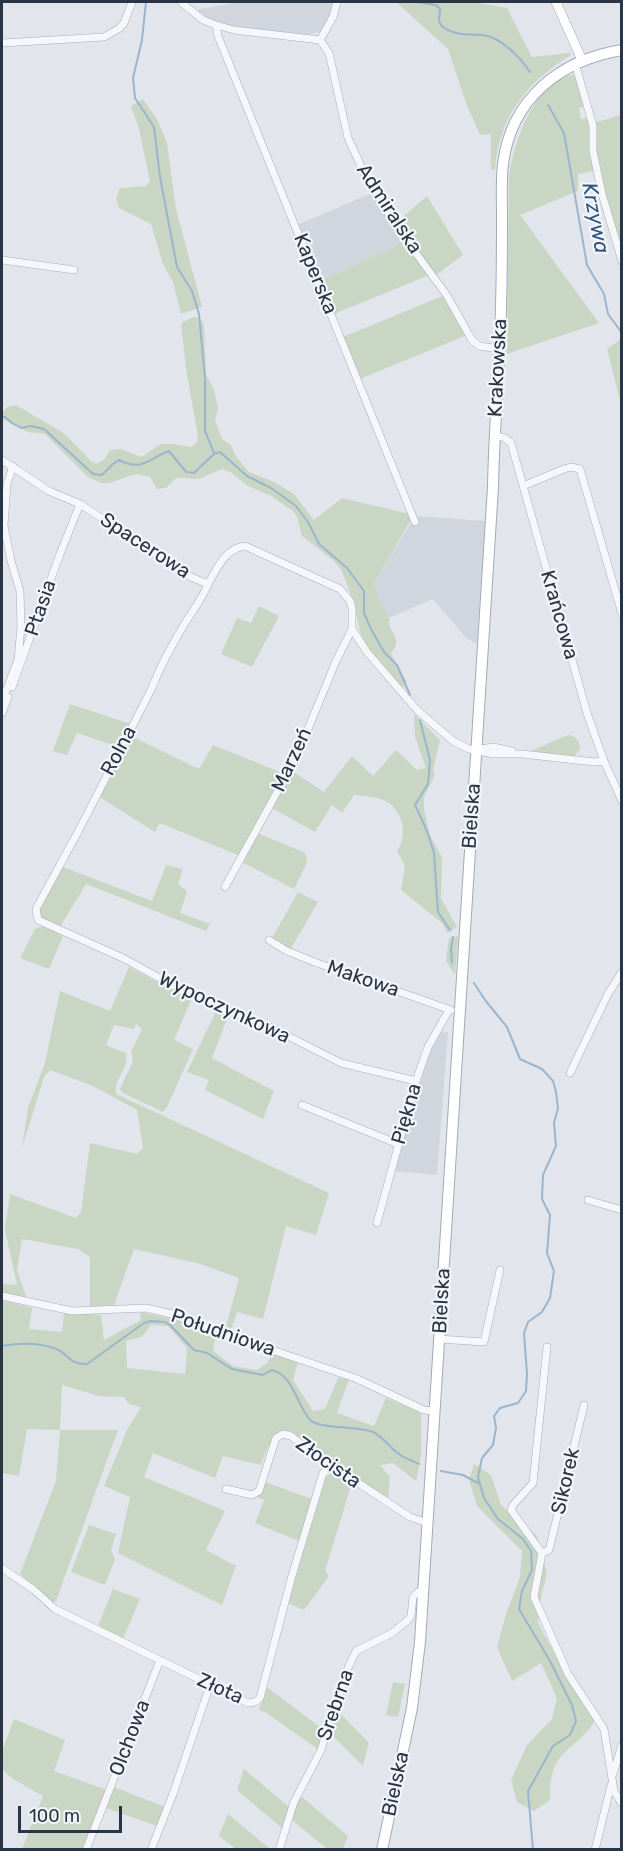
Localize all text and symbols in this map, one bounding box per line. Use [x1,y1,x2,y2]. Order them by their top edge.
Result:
street label: Admiralska [351,159,427,259]
water label: Krzywa [576,180,614,256]
street label: Kaperska [288,230,342,318]
street label: Krakowska [483,318,513,418]
street label: Spacerowa [95,508,195,584]
street label: Krańcowa [535,568,583,662]
street label: Ptasia [20,577,62,639]
street label: Rolna [96,722,142,780]
street label: Marzeń [267,724,317,796]
street label: Bielska [458,782,486,850]
street label: Makowa [324,955,402,1003]
street label: Wypoczynkowa [154,967,294,1049]
street label: Piękna [387,1081,427,1147]
street label: Bielska [428,1268,456,1334]
street label: Południowa [168,1304,278,1362]
street label: Złocista [291,1432,365,1494]
street label: Sikorek [547,1445,585,1517]
street label: Srebrna [313,1666,359,1744]
street label: Złota [193,1668,247,1710]
street label: Olchowa [105,1697,155,1779]
street label: Bielska [377,1749,415,1819]
scale bar [21,1794,124,1832]
text: 100 m [29,1805,80,1827]

